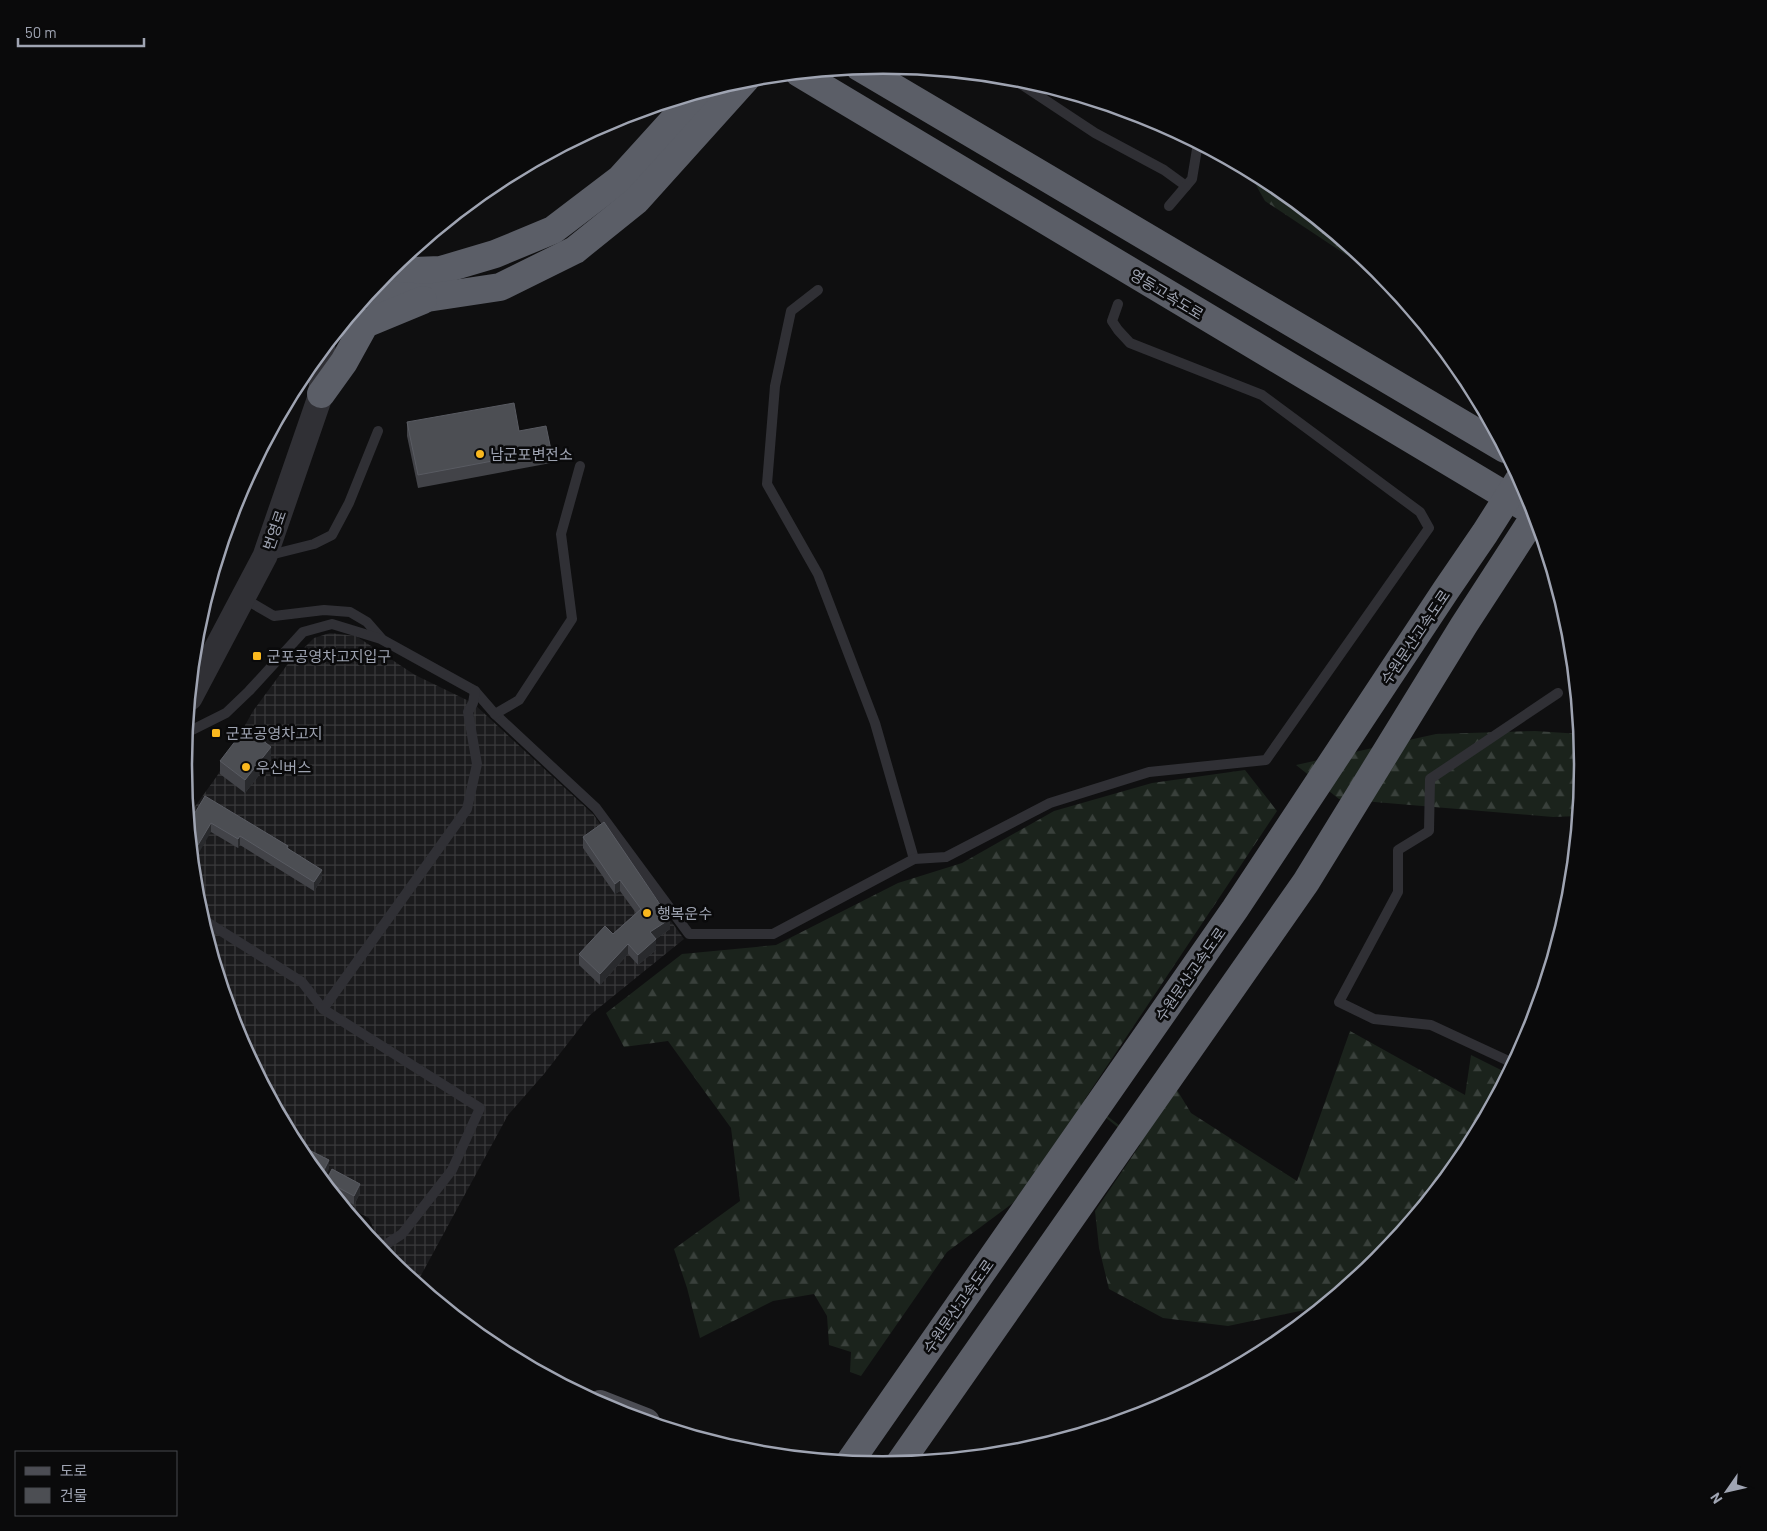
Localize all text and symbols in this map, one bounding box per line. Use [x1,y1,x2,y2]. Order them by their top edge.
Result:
scale bar [18,15,144,47]
text: 50 m [25,23,57,41]
street label: 영동고속도로 [1127,265,1207,323]
place label: 남군포변전소 [490,445,573,463]
marker: 남군포변전소 [474,448,486,460]
street label: 번영로 [259,507,289,553]
street label: 수원문산고속도로 [1377,586,1453,688]
place label: 군포공영차고지입구 [267,647,391,665]
marker: 군포공영차고지입구 [251,650,263,662]
place label: 군포공영차고지 [226,724,323,742]
marker: 군포공영차고지 [210,727,222,739]
place label: 우신버스 [256,758,311,776]
marker: 우신버스 [240,761,252,773]
place label: 행복운수 [657,904,712,922]
marker: 행복운수 [641,907,653,919]
street label: 수원문산고속도로 [1151,924,1229,1024]
street label: 수원문산고속도로 [919,1256,997,1356]
legend [15,1451,178,1516]
text: 도로 [60,1461,88,1479]
north arrow [1702,1466,1752,1516]
text: 건물 [60,1486,88,1504]
text: N [1706,1490,1725,1507]

